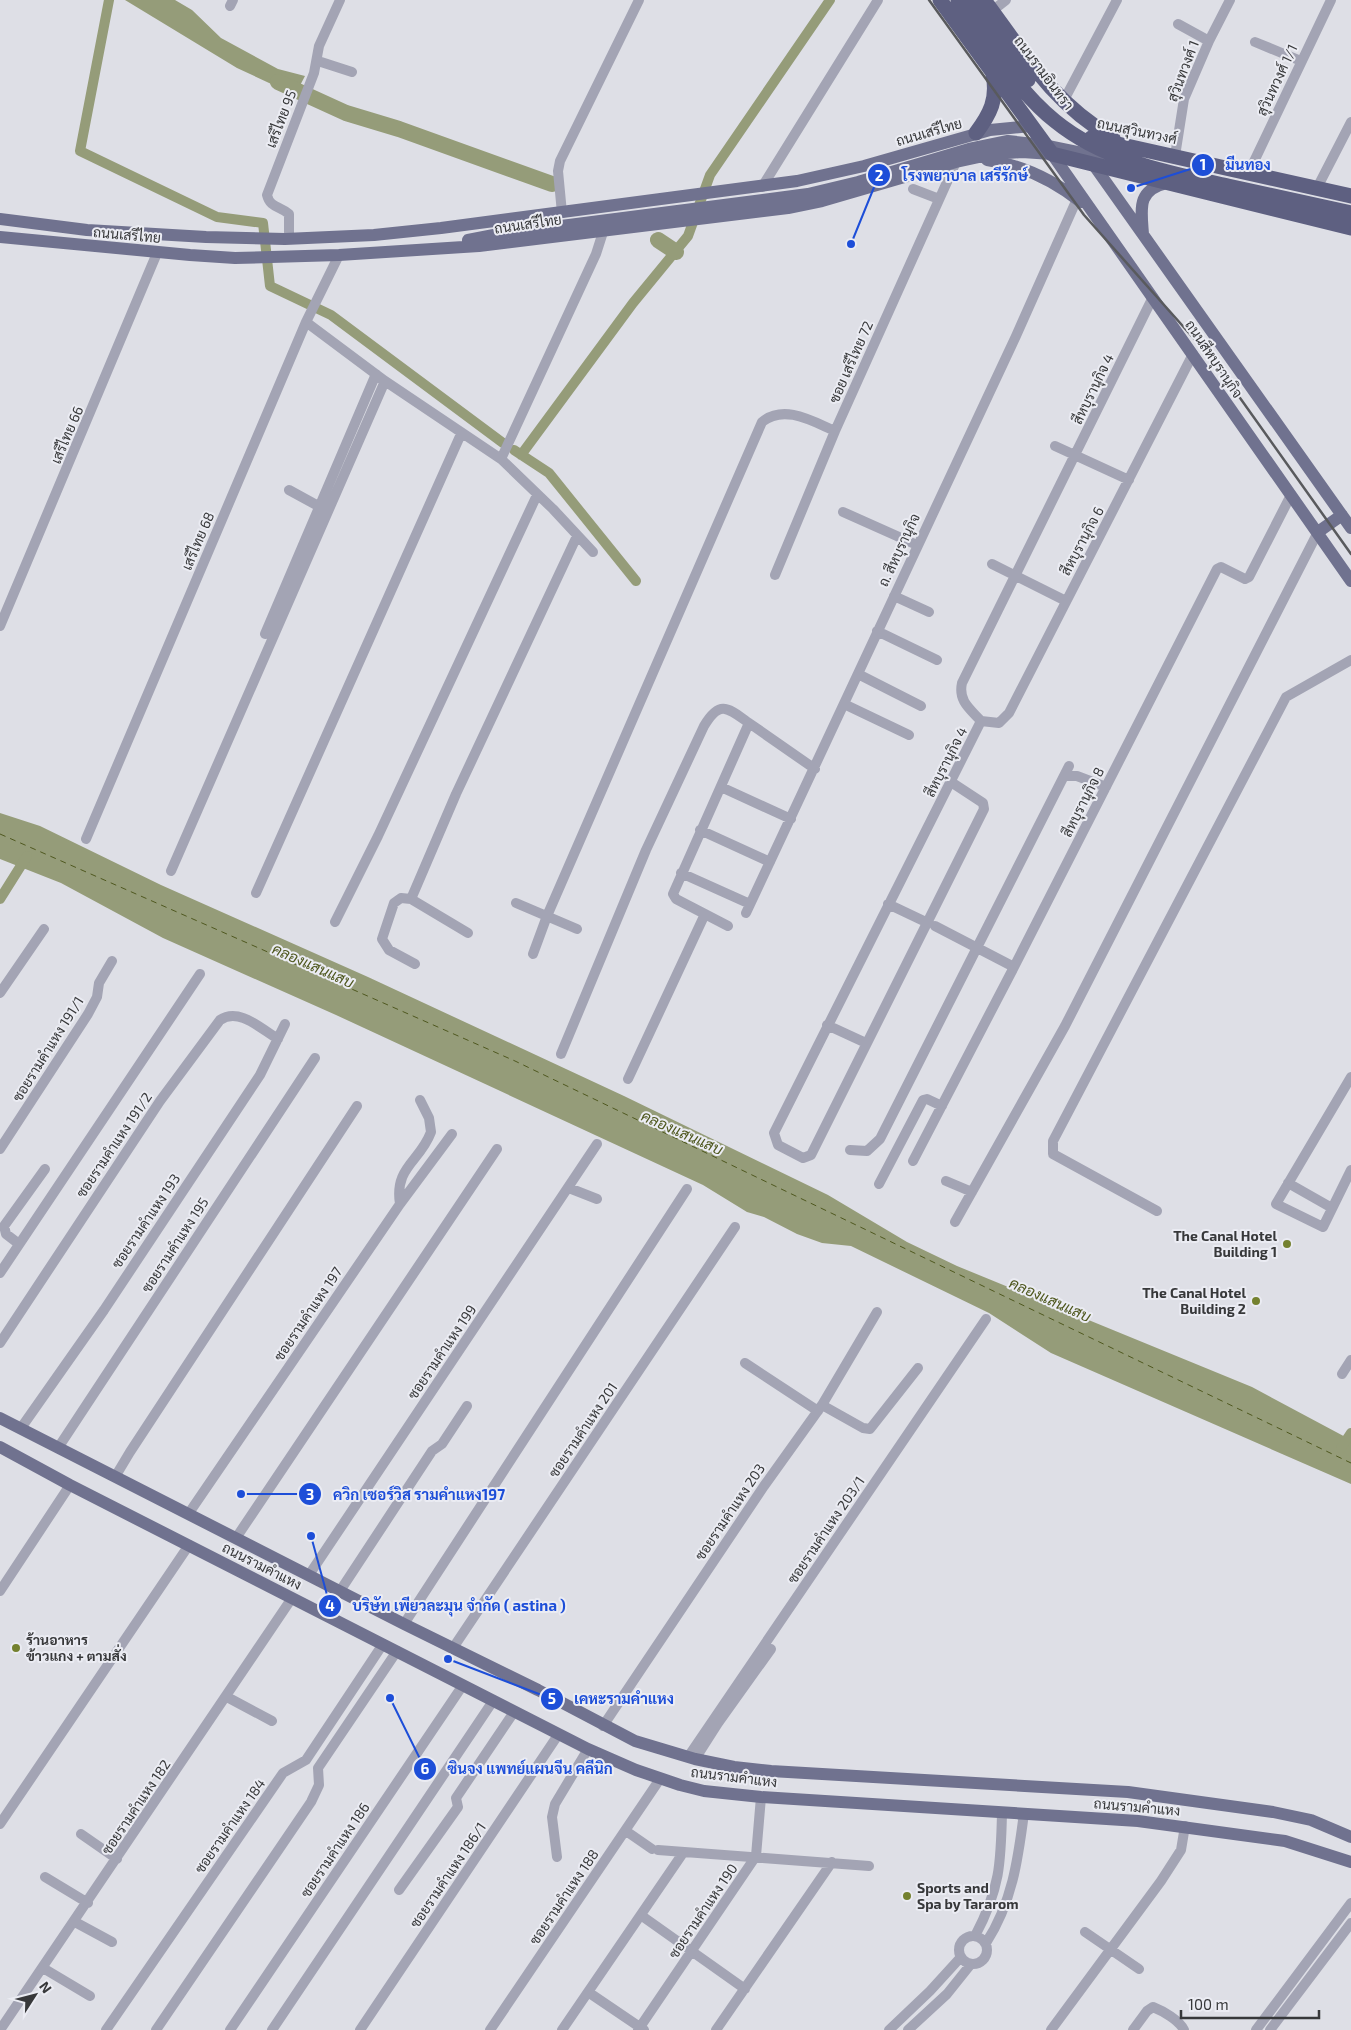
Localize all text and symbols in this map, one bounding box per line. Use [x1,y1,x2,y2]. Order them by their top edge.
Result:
street label: ถนนรามอินทรา [1011,32,1078,113]
street label: สุวินทวงศ์ 1 [1163,38,1204,104]
street label: สุวินทวงศ์ 1/1 [1253,41,1302,119]
street label: เสรีไทย 95 [262,88,299,150]
street label: ถนนเสรีไทย [894,114,964,149]
street label: ถนนสุวินทวงศ์ [1095,114,1179,149]
callout: มีนทอง [1191,150,1281,180]
text: 1 [1200,155,1206,173]
text: มีนทอง [1225,155,1271,173]
callout: โรงพยาบาล เสรีรักษ์ [867,160,1038,190]
text: โรงพยาบาล เสรีรักษ์ [901,165,1029,184]
text: 2 [875,166,884,184]
street label: ถนนเสรีไทย [493,210,563,237]
street label: ถนนเสรีไทย [92,223,162,246]
street label: ถนนสีหบุรานุกิจ [1180,317,1247,402]
street label: ซอย เสรีไทย 72 [825,318,876,405]
street label: สีหบุรานุกิจ 4 [1068,351,1119,428]
street label: เสรีไทย 66 [47,403,86,466]
street label: สีหบุรานุกิจ 6 [1056,503,1109,579]
street label: เสรีไทย 68 [178,509,217,572]
street label: ถ. สีหบุรานุกิจ [874,510,925,590]
street label: สีหบุรานุกิจ 4 [921,724,972,800]
street label: สีหบุรานุกิจ 8 [1058,764,1109,840]
water label: คลองแสนแสบ [270,939,357,991]
street label: ซอยรามคำแหง 191/1 [8,993,87,1104]
street label: ซอยรามคำแหง 191/2 [72,1089,155,1200]
water label: คลองแสนแสบ [639,1106,726,1158]
street label: ซอยรามคำแหง 193 [108,1170,183,1271]
street label: ซอยรามคำแหง 195 [138,1194,212,1295]
place label: The Canal Hotel Building 1 [1173,1227,1277,1260]
marker: The Canal Hotel Building 1 [1281,1238,1293,1250]
street label: ซอยรามคำแหง 197 [270,1264,345,1364]
water label: คลองแสนแสบ [1007,1273,1094,1325]
place label: The Canal Hotel Building 2 [1142,1284,1246,1317]
marker: The Canal Hotel Building 2 [1250,1295,1262,1307]
street label: ซอยรามคำแหง 199 [404,1301,479,1402]
street label: ซอยรามคำแหง 201 [545,1379,621,1480]
street label: ซอยรามคำแหง 203 [691,1460,768,1563]
street label: ซอยรามคำแหง 203/1 [783,1473,868,1587]
callout: ควิก เซอร์วิส รามคำแหง197 [298,1479,515,1509]
text: 3 [306,1485,314,1503]
text: ควิก เซอร์วิส รามคำแหง197 [333,1485,505,1503]
street label: ถนนรามคำแหง [220,1538,305,1593]
callout: บริษัท เพียวละมุน จำกัด ( astina ) [317,1591,576,1621]
text: 4 [325,1596,335,1614]
text: บริษัท เพียวละมุน จำกัด ( astina ) [352,1596,566,1617]
place label: ร้านอาหาร ข้าวแกง + ตามสั่ง [26,1631,127,1664]
marker: ร้านอาหาร ข้าวแกง + ตามสั่ง [10,1642,22,1654]
callout: เคหะรามคำแหง [540,1684,684,1714]
text: 5 [548,1689,556,1707]
text: เคหะรามคำแหง [574,1689,674,1707]
callout: ซินจง แพทย์แผนจีน คลีนิก [412,1754,623,1784]
street label: ซอยรามคำแหง 182 [98,1756,174,1857]
text: 6 [421,1759,430,1777]
text: ซินจง แพทย์แผนจีน คลีนิก [447,1759,613,1777]
street label: ถนนรามคำแหง [690,1763,778,1790]
street label: ซอยรามคำแหง 184 [191,1775,269,1876]
street label: ถนนรามคำแหง [1093,1794,1181,1819]
street label: ซอยรามคำแหง 186 [297,1799,373,1900]
street label: ซอยรามคำแหง 186/1 [406,1819,489,1931]
street label: ซอยรามคำแหง 188 [525,1846,602,1948]
street label: ซอยรามคำแหง 190 [665,1860,741,1961]
place label: Sports and Spa by Tararom [917,1879,1019,1912]
marker: Sports and Spa by Tararom [901,1890,913,1902]
north arrow [10,1970,60,2020]
text: N [36,1978,56,1996]
scale bar [1181,1988,1318,2020]
text: 100 m [1188,1995,1229,2013]

